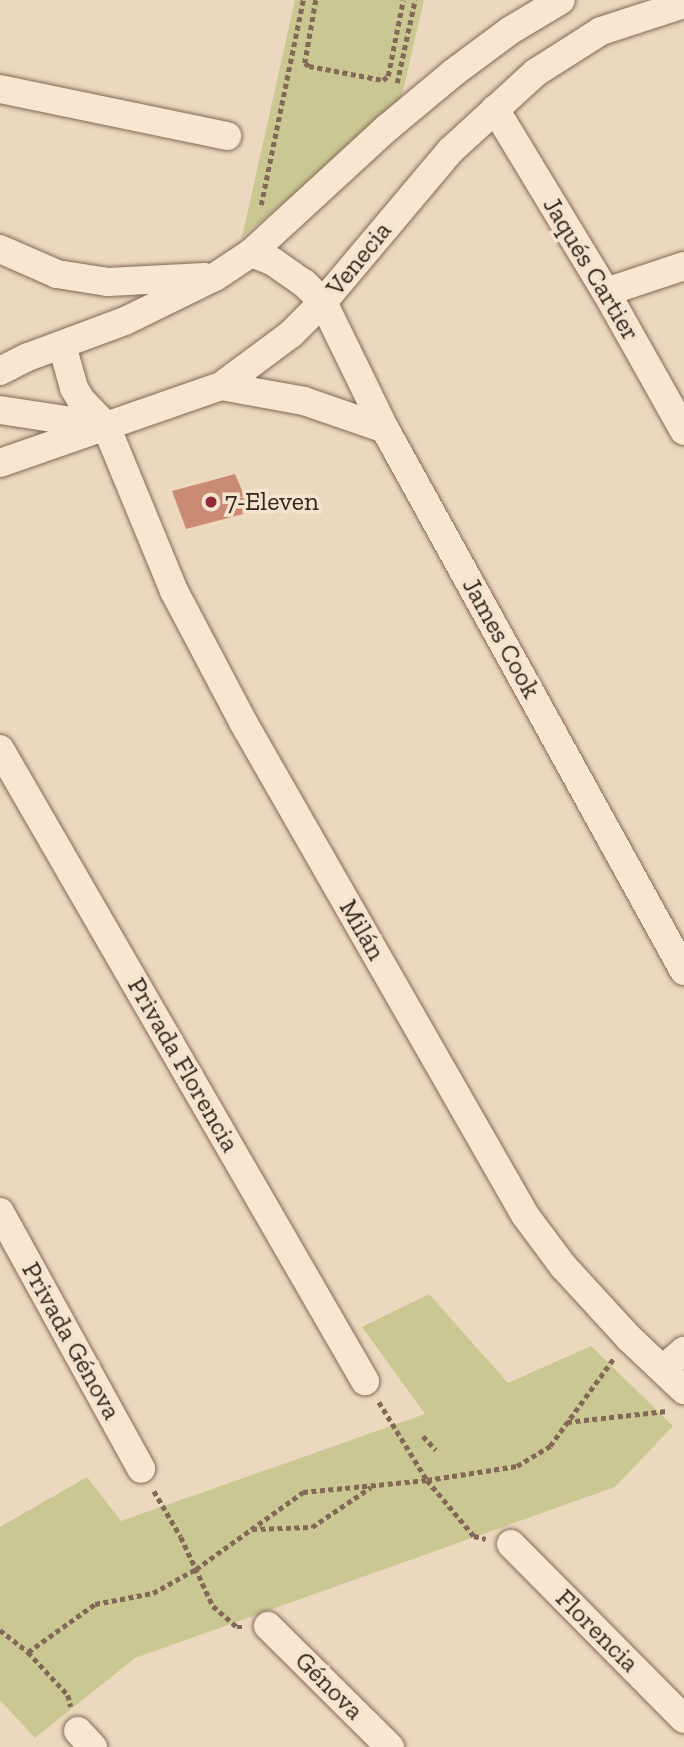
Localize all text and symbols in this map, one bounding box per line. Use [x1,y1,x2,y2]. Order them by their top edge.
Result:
street label: Jaqués Cartier [536,192,646,346]
street label: Venecia [320,216,398,302]
place label: 7-Eleven [225,486,319,518]
marker: 7-Eleven [203,494,219,510]
street label: James Cook [455,572,547,704]
street label: Milán [332,894,392,966]
street label: Privada Florencia [120,972,246,1158]
street label: Privada Génova [15,1257,127,1425]
street label: Florencia [549,1583,645,1679]
street label: Génova [288,1645,370,1727]

